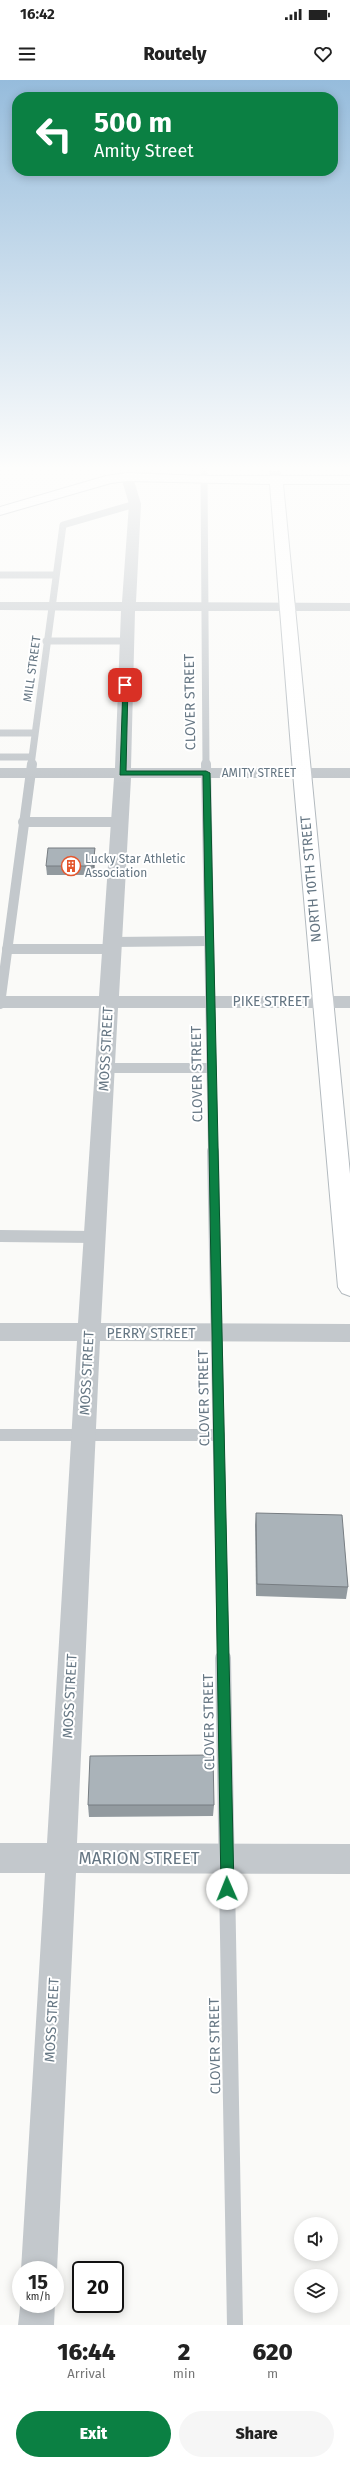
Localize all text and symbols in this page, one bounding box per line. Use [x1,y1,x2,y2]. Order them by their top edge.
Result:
text: 16:42 [20,5,55,23]
icon: menu [16,43,38,65]
text: Routely [143,43,207,65]
icon: heart [312,43,334,65]
text: 500 m [94,106,172,139]
icon: left [28,108,80,160]
text: Amity Street [94,140,194,162]
street label: MILL STREET [20,634,44,703]
street label: CLOVER STREET [181,653,199,750]
pin [108,668,142,702]
icon: arrive [114,674,136,696]
street label: AMITY STREET [222,766,297,780]
street label: NORTH 10TH STREET [297,814,325,943]
place label: Lucky Star Athletic Association [85,852,186,880]
building icon: Lucky Star Athletic Association [60,855,82,877]
street label: PIKE STREET [233,993,310,1010]
street label: MOSS STREET [95,1006,117,1092]
street label: CLOVER STREET [188,1025,206,1122]
street label: PERRY STREET [107,1325,196,1342]
street label: MOSS STREET [76,1330,98,1416]
street label: CLOVER STREET [195,1349,213,1446]
street label: MOSS STREET [59,1653,81,1739]
street label: CLOVER STREET [200,1673,218,1770]
street label: MARION STREET [78,1848,200,1869]
position arrow [206,1868,248,1910]
street label: MOSS STREET [41,1977,63,2063]
street label: CLOVER STREET [206,1997,224,2094]
map controls [294,2217,338,2313]
button: sound [294,2217,338,2261]
speed limit sign: 20 [72,2261,124,2313]
button: layers [294,2269,338,2313]
text: 15 [28,2270,48,2294]
text: km/h [26,2291,50,2303]
text: 16:44 [57,2338,116,2366]
text: 2 [178,2338,190,2366]
text: 620 [253,2338,293,2366]
text: Arrival [67,2366,105,2381]
text: min [173,2366,195,2381]
text: m [267,2366,278,2381]
button: Exit [16,2411,171,2457]
button: Share [179,2411,334,2457]

